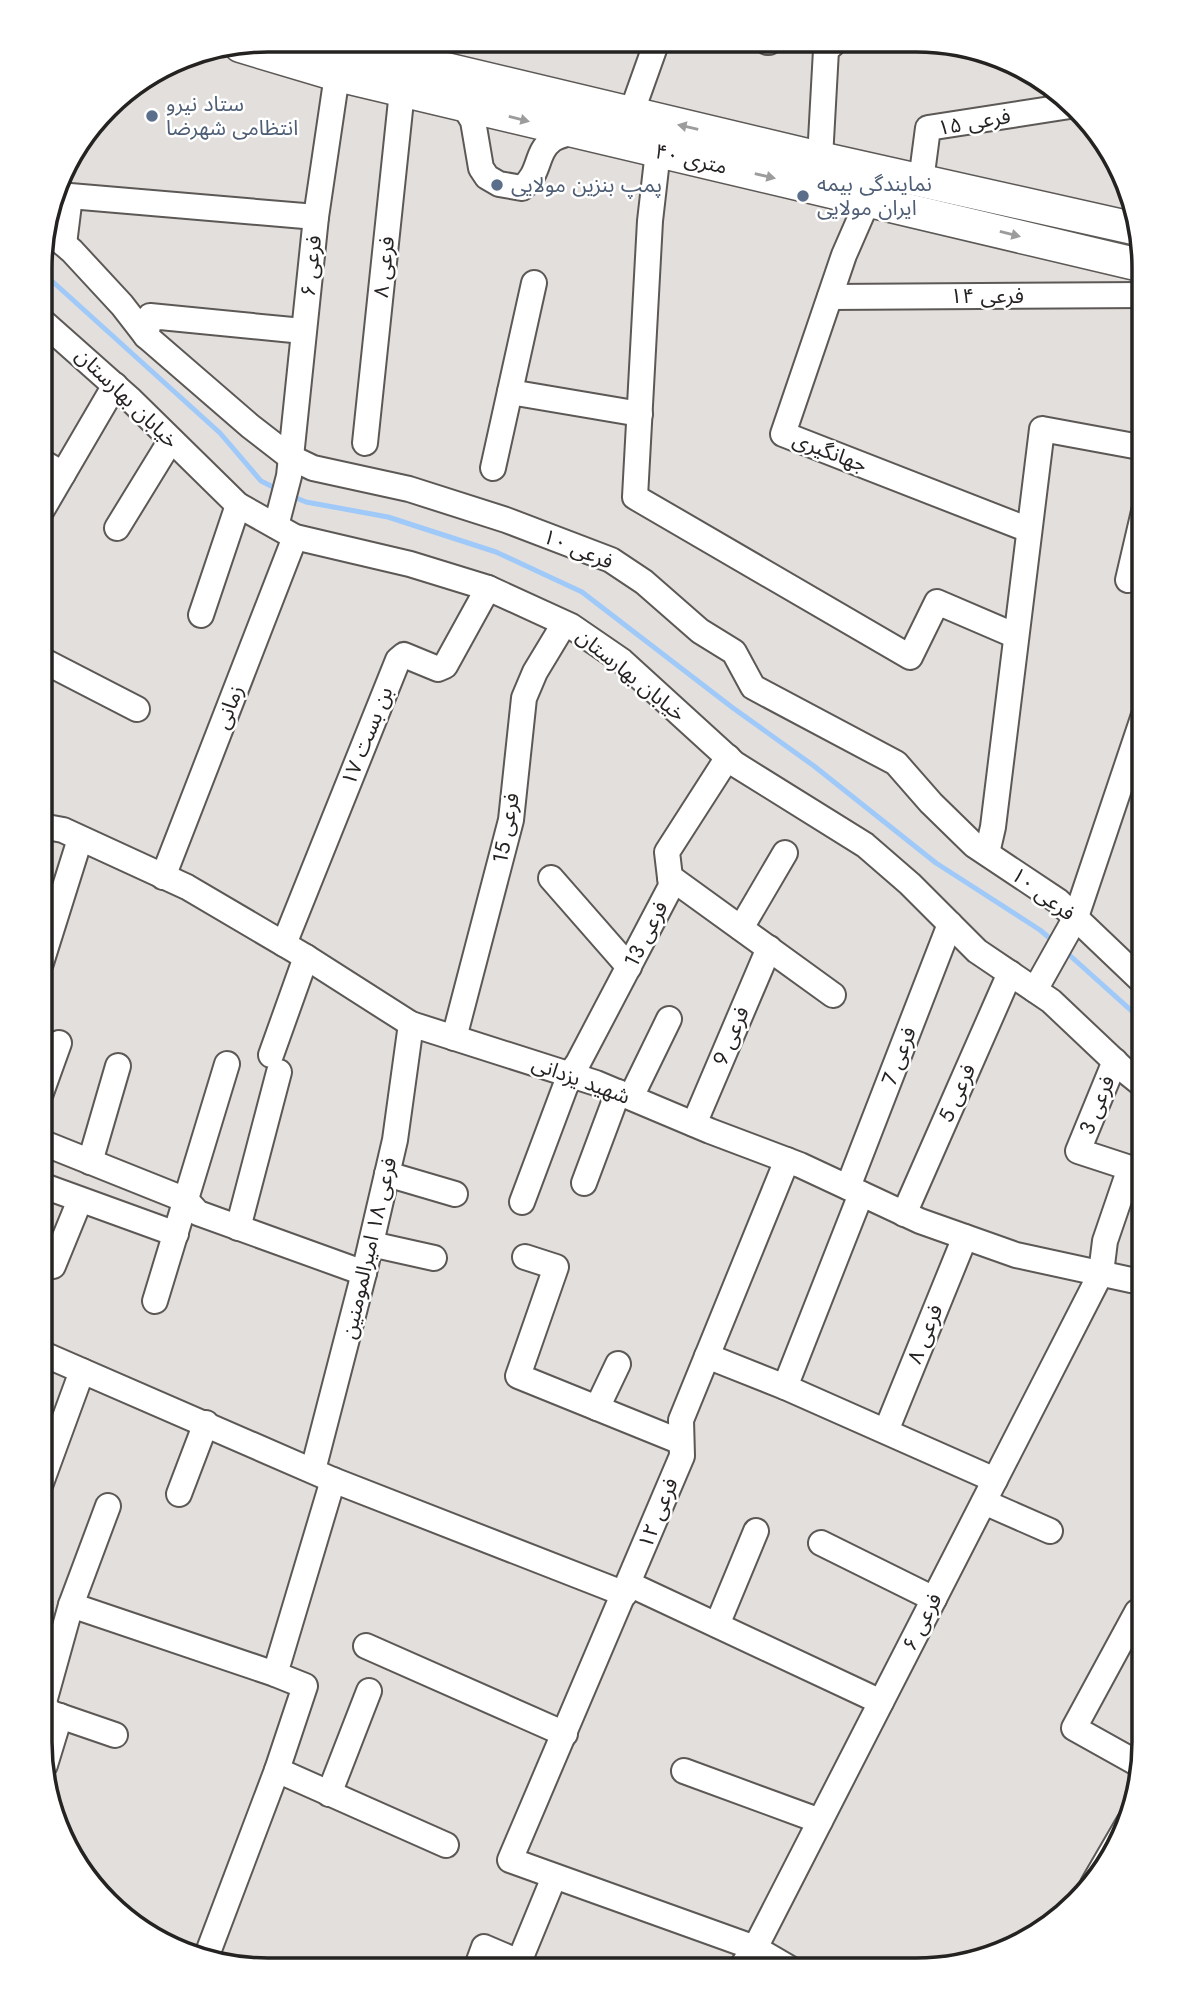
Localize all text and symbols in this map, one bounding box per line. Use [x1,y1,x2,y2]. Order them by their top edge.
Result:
place label: ستاد نیرو انتظامی شهرضا [166,89,298,143]
street label: فرعی ۱۵ [935,101,1013,143]
marker: ستاد نیرو انتظامی شهرضا [144,108,160,124]
one-way arrow [508,114,530,125]
one-way arrow [677,121,699,132]
street label: ۴۰ متری [652,136,730,182]
place label: نمایندگی بیمه ایران مولایی [817,169,932,223]
place label: پمپ بنزین مولایی [511,170,662,200]
one-way arrow [754,171,776,182]
marker: پمپ بنزین مولایی [489,177,505,193]
marker: نمایندگی بیمه ایران مولایی [795,188,811,204]
one-way arrow [999,228,1021,239]
street label: فرعی ۶ [293,234,329,298]
street label: فرعی ۸ [366,235,402,299]
street label: فرعی ۱۴ [950,281,1024,311]
street label: خیابان بهارستان [69,341,185,455]
street label: جهانگیری [788,424,872,480]
street label: فرعی ۱۰ [538,521,618,577]
street label: خیابان بهارستان [570,621,692,729]
street label: زمانی [207,681,251,733]
street label: بن بست ۱۷ [334,682,400,790]
street label: فرعی 15 [485,791,527,865]
street label: فرعی ۱۰ [1005,860,1081,928]
street label: فرعی 13 [617,896,675,972]
street label: فرعی 9 [705,1002,757,1070]
street label: فرعی 7 [874,1022,924,1090]
street label: شهید یزدانی [528,1048,634,1112]
street label: فرعی 5 [931,1059,983,1127]
street label: فرعی 3 [1072,1071,1122,1139]
street label: فرعی ۱۸ امیرالمومنین [334,1154,404,1342]
street label: فرعی ۸ [900,1300,950,1368]
street label: فرعی ۱۲ [630,1473,686,1553]
street label: فرعی ۶ [895,1588,949,1656]

